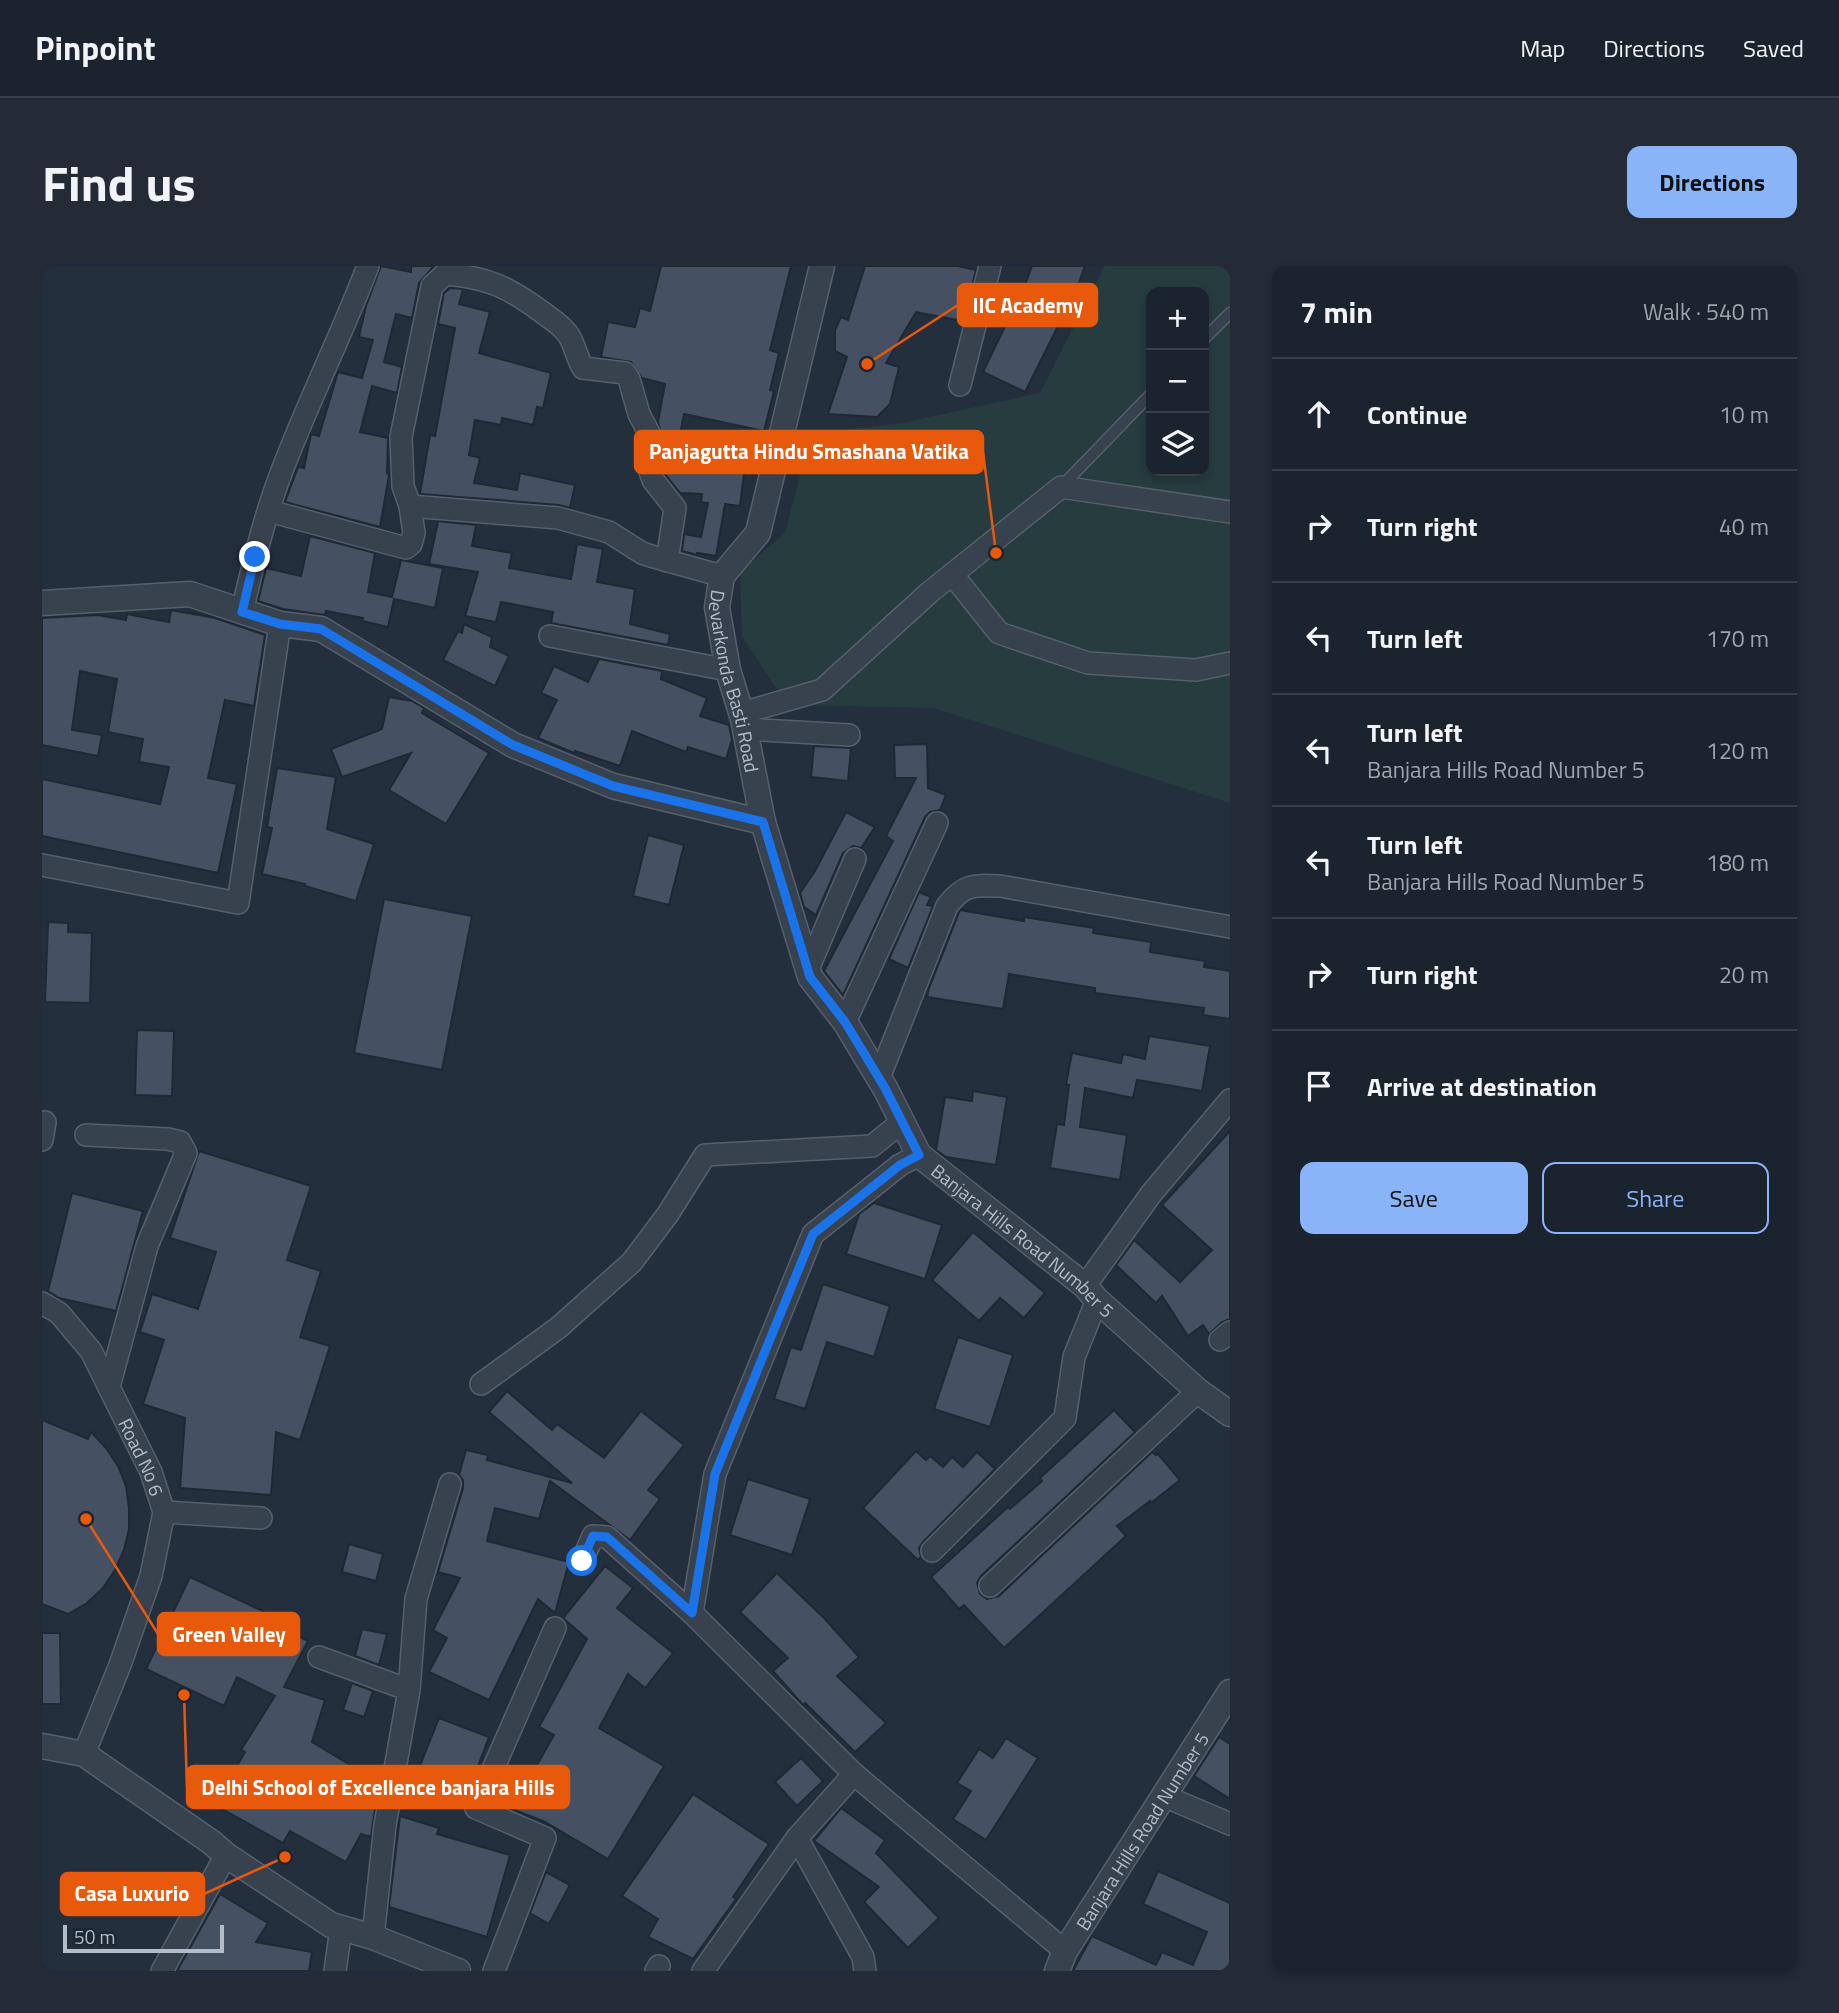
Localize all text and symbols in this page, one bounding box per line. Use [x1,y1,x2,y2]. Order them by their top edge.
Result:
text: Pinpoint [35,23,155,73]
text: Map [1520,30,1565,66]
text: Directions [1603,30,1705,66]
text: Saved [1743,30,1804,66]
text: Find us [42,145,196,220]
button: Directions [1627,146,1797,218]
callout: IIC Academy [958,284,1097,326]
map controls [1146,287,1209,476]
button: + [1146,287,1209,350]
text: IIC Academy [973,289,1084,321]
text: 7 min [1300,289,1373,335]
text: Walk · 540 m [1643,294,1769,329]
button: − [1146,350,1209,413]
icon: ahead [1300,395,1338,433]
text: Continue [1367,395,1467,434]
text: 10 m [1719,397,1769,432]
button: layers [1146,413,1209,476]
callout: Panjagutta Hindu Smashana Vatika [635,431,983,473]
text: Panjagutta Hindu Smashana Vatika [649,435,969,467]
icon: right [1300,507,1338,545]
text: Turn right [1367,507,1478,546]
text: 40 m [1719,509,1769,544]
route end [239,541,270,572]
street label: Devarkonda Basti Road [702,588,767,775]
icon: left [1300,619,1338,657]
text: Turn left [1367,619,1462,658]
text: 170 m [1706,621,1769,656]
text: Turn left [1367,713,1462,752]
icon: left [1300,731,1338,769]
text: 120 m [1706,733,1769,768]
text: Banjara Hills Road Number 5 [1367,752,1645,787]
text: Turn left [1367,825,1462,864]
icon: left [1300,843,1338,881]
text: 180 m [1706,845,1769,880]
text: Banjara Hills Road Number 5 [1367,864,1645,899]
icon: right [1300,955,1338,993]
text: Turn right [1367,955,1478,994]
text: 20 m [1719,957,1769,992]
icon: arrive [1300,1067,1338,1105]
text: Arrive at destination [1367,1067,1597,1106]
street label: Banjara Hills Road Number 5 [926,1156,1121,1324]
button: Save [1300,1162,1528,1234]
button: Share [1542,1162,1769,1234]
street label: Road No 6 [112,1413,172,1499]
route start [566,1545,597,1576]
callout: Green Valley [158,1613,299,1655]
text: Green Valley [172,1618,286,1650]
street label: Banjara Hills Road Number 5 [1068,1726,1215,1935]
callout: Delhi School of Excellence banjara Hills [187,1766,569,1808]
text: Delhi School of Excellence banjara Hills [201,1771,555,1803]
callout: Casa Luxurio [61,1873,204,1915]
text: Casa Luxurio [75,1877,189,1909]
scale bar [63,1922,224,1954]
text: 50 m [74,1922,115,1951]

